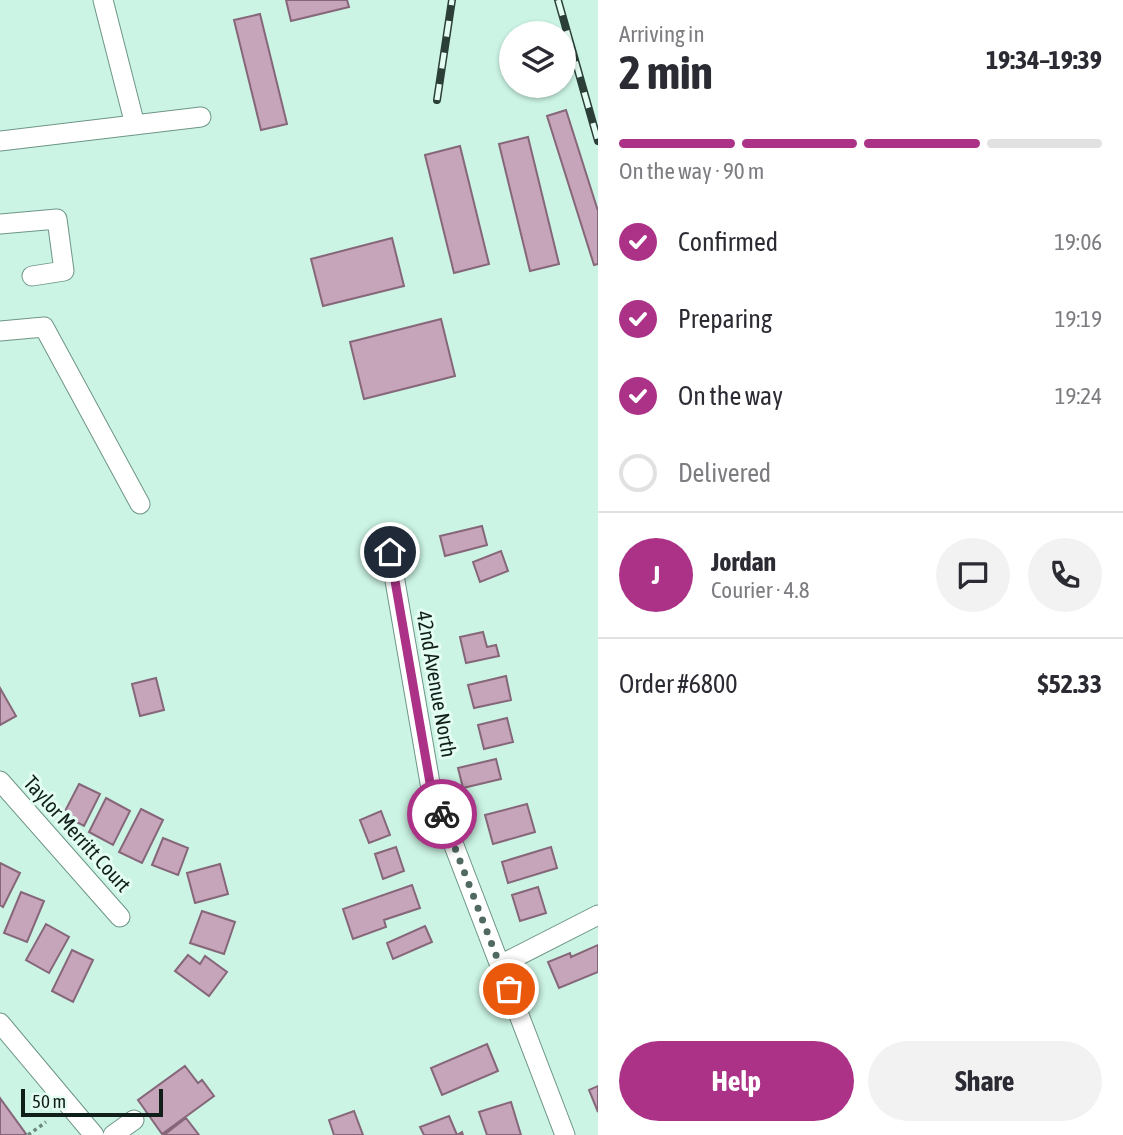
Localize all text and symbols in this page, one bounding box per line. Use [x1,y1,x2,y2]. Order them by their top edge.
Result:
map controls [499,21,576,98]
button: layers [499,21,576,98]
text: Arriving in [619,21,705,47]
text: 19:34–19:39 [986,45,1102,75]
text: 2 min [619,46,713,99]
text: On the way · 90 m [619,158,764,184]
icon: check [619,223,657,261]
text: Confirmed [678,227,778,257]
text: 19:06 [1054,229,1102,255]
icon: check [619,300,657,338]
text: Preparing [678,304,772,334]
text: 19:19 [1055,306,1102,332]
icon: check [619,377,657,415]
text: On the way [678,381,783,411]
text: 19:24 [1055,383,1102,409]
text: Delivered [678,458,771,488]
pin [360,522,420,582]
icon: home [371,533,409,571]
button: chat [936,538,1010,612]
button: phone [1028,538,1102,612]
text: Jordan [711,547,776,577]
text: J [652,560,660,590]
text: Courier · 4.8 [711,577,810,603]
street label: 42nd Avenue North [412,609,462,759]
text: Order #6800 [619,669,738,699]
text: $52.33 [1038,669,1102,699]
street label: Taylor Merritt Court [19,770,136,896]
courier [407,779,477,849]
icon: bike [423,795,461,833]
pin [479,959,539,1019]
icon: bag [490,970,528,1008]
button: Help [619,1041,854,1121]
button: Share [868,1041,1102,1121]
scale bar [21,1086,163,1118]
text: 50 m [32,1090,66,1112]

